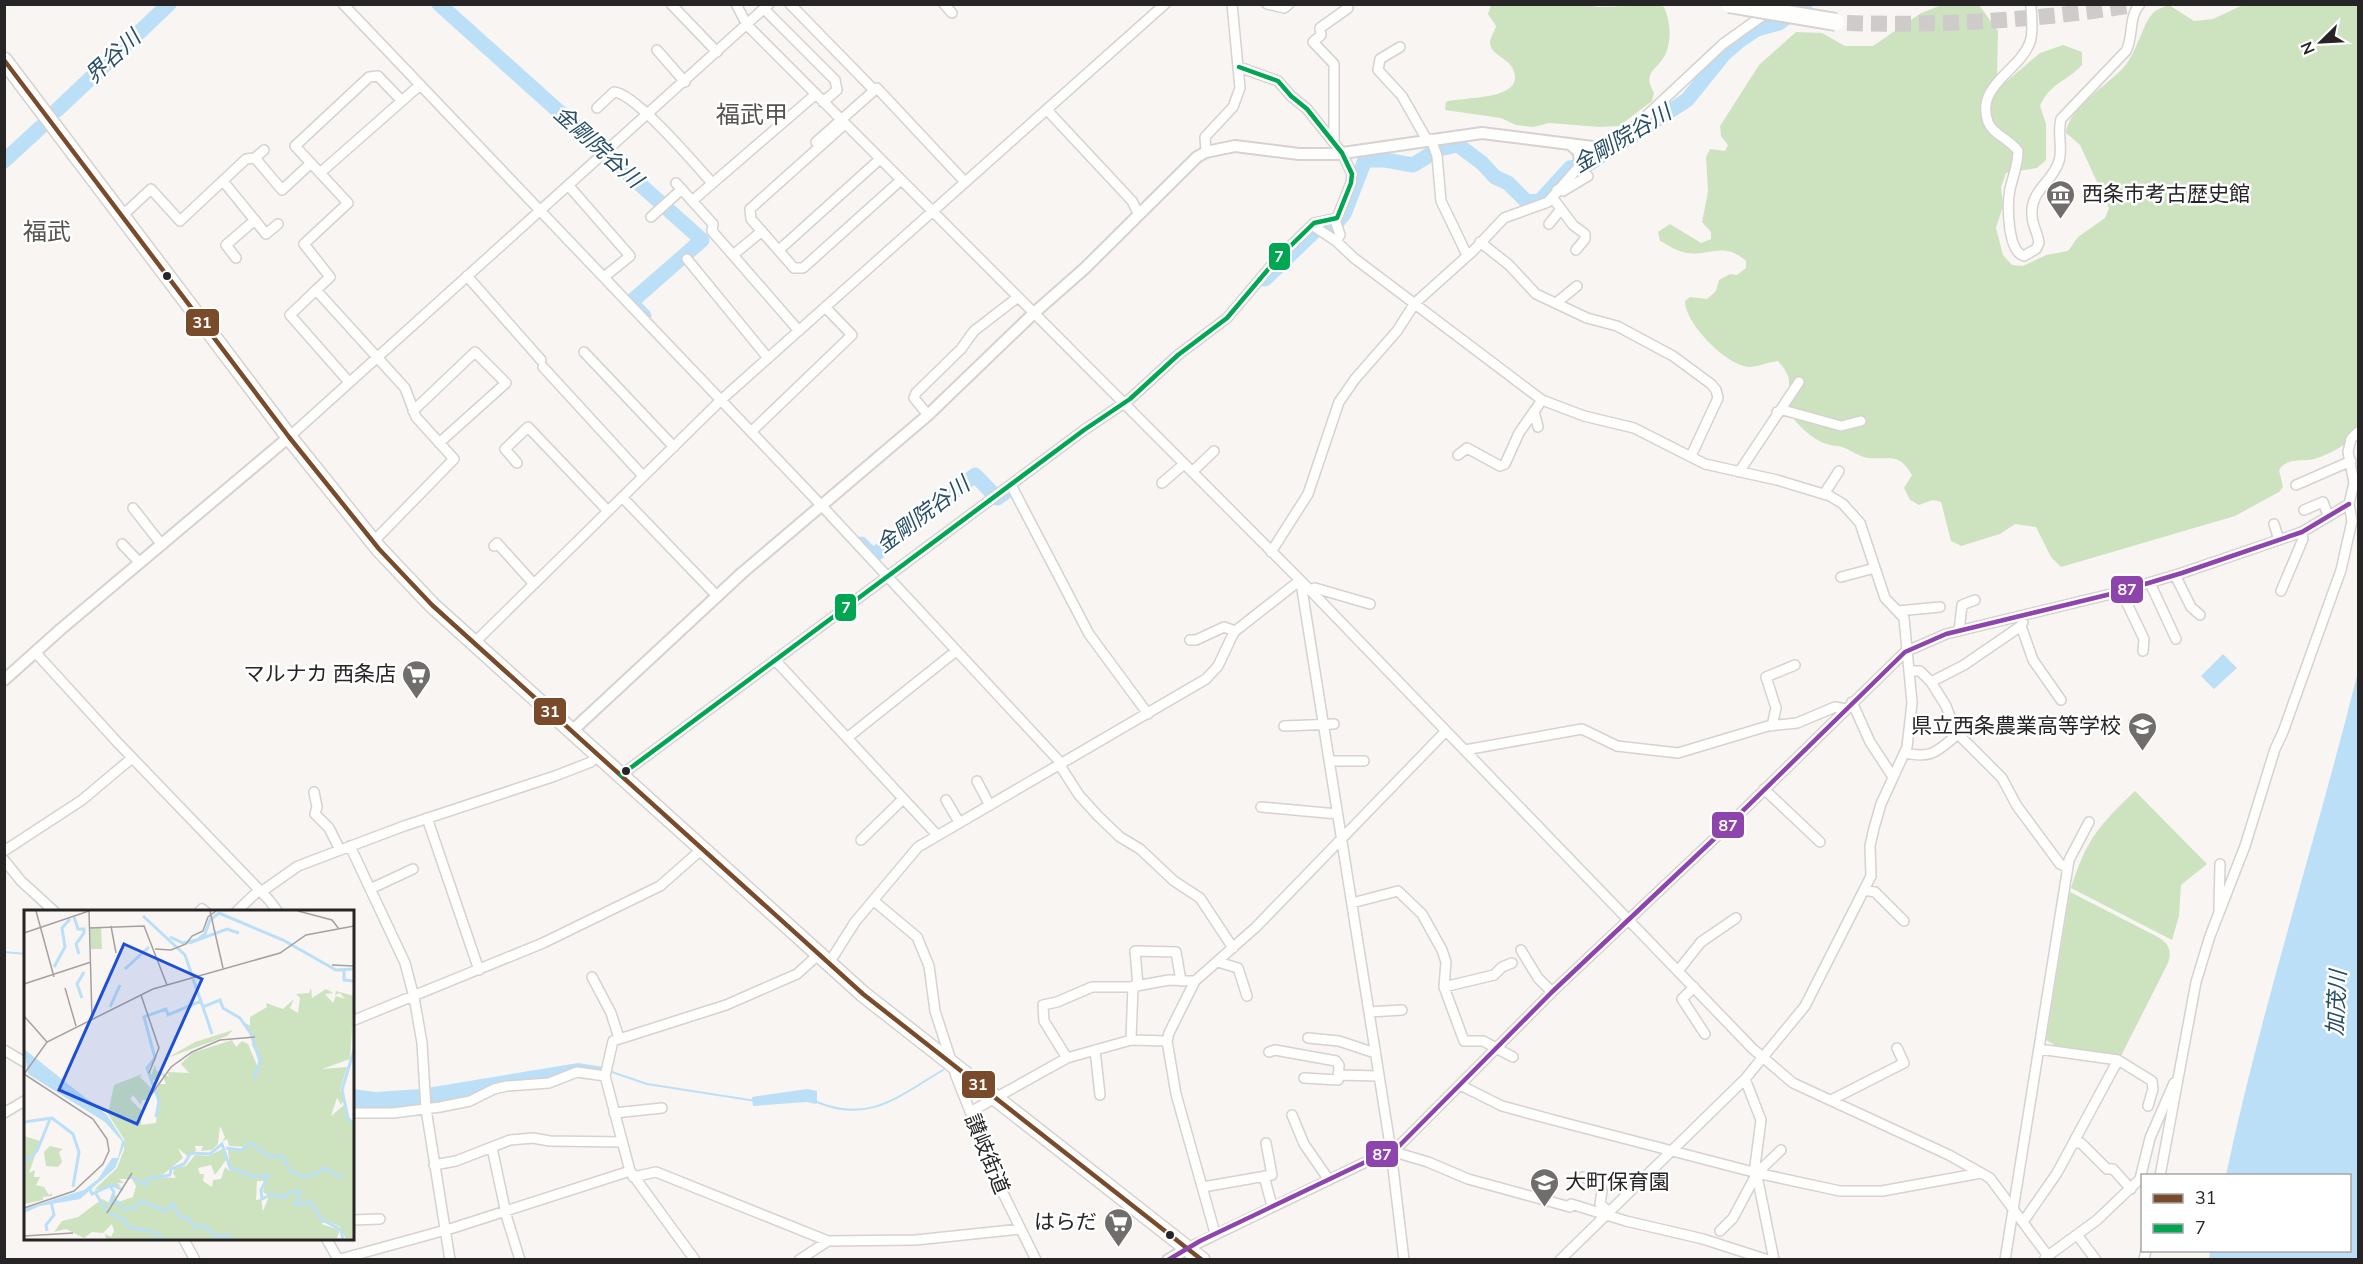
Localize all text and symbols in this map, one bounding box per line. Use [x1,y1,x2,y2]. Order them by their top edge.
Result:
north arrow [2291,12,2351,72]
water label: 界谷川 [79,22,149,90]
text: N [2296,38,2321,58]
water label: 金剛院谷川 [1567,97,1679,180]
water label: 金剛院谷川 [547,99,650,196]
district label: 福武甲 [716,99,788,131]
museum icon: 西条市考古歴史館 [2045,178,2077,220]
place label: 西条市考古歴史館 [2082,180,2250,208]
district label: 福武 [23,216,71,248]
line badge: 7 [1268,242,1291,271]
text: 7 [1274,246,1284,268]
unlabelled marker [161,270,173,282]
line badge: 31 [185,308,220,337]
text: 31 [192,312,212,334]
water label: 金剛院谷川 [870,469,978,560]
line badge: 87 [2110,575,2144,604]
text: 87 [2117,579,2137,601]
line badge: 7 [834,593,857,622]
text: 7 [841,597,851,619]
supermarket icon: マルナカ 西条店 [401,658,433,700]
place label: マルナカ 西条店 [244,660,396,688]
line badge: 31 [533,697,567,726]
text: 31 [540,701,560,723]
school or university icon: 県立西条農業高等学校 [2126,710,2158,752]
place label: 県立西条農業高等学校 [1911,712,2121,740]
unlabelled marker [620,765,632,777]
line badge: 87 [1711,811,1745,839]
text: 87 [1718,815,1738,837]
inset map [24,910,354,1240]
water label: 加茂川 [2320,967,2354,1037]
line badge: 31 [961,1070,996,1099]
text: 31 [968,1074,988,1096]
street label: 讃岐街道 [958,1110,1016,1198]
line badge: 87 [1365,1140,1399,1168]
text: 87 [1372,1144,1392,1166]
school or university icon: 大町保育園 [1528,1166,1560,1208]
place label: 大町保育園 [1565,1168,1670,1196]
legend [2141,1174,2351,1252]
text: 31 [2195,1186,2217,1210]
supermarket icon: はらだ [1102,1206,1134,1248]
place label: はらだ [1034,1208,1097,1236]
text: 7 [2195,1216,2206,1240]
unlabelled marker [1164,1229,1176,1241]

